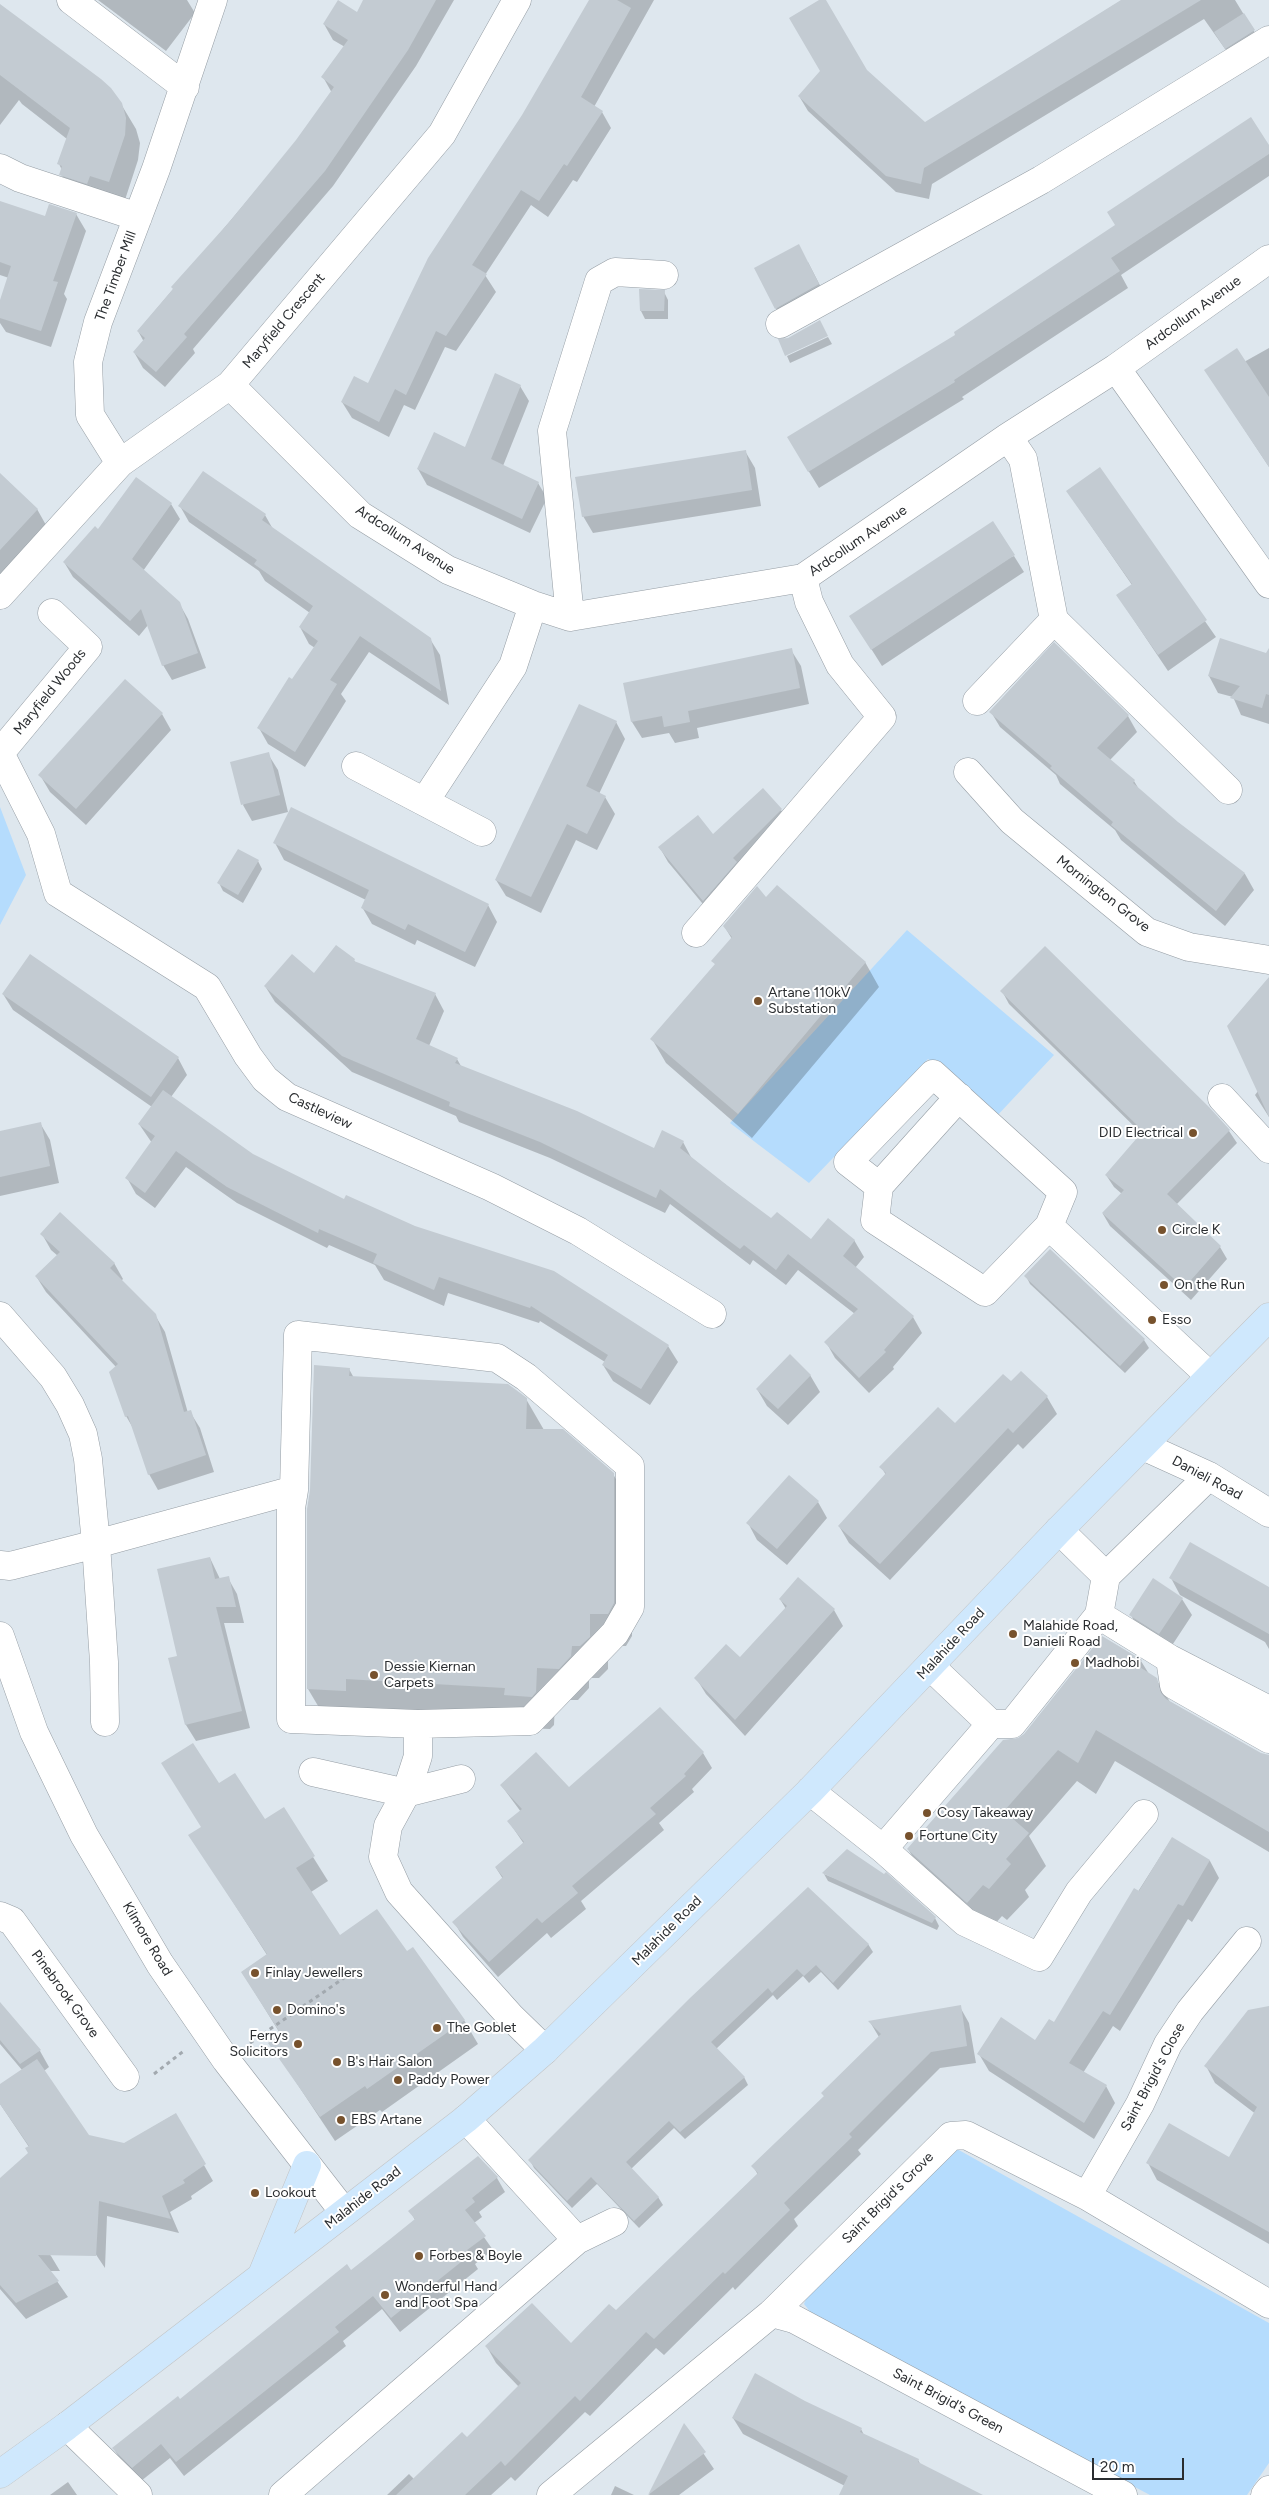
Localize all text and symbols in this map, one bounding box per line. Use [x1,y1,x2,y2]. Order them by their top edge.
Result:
street label: The Timber Mill [92,229,140,323]
street label: Maryfield Crescent [239,270,329,372]
street label: Ardcollum Avenue [1142,272,1244,354]
street label: Ardcollum Avenue [352,502,458,578]
street label: Ardcollum Avenue [806,502,910,580]
street label: Maryfield Woods [10,646,90,738]
street label: Mornington Grove [1053,852,1153,936]
place label: Artane 110kV Substation [768,985,851,1018]
marker: Artane 110kV Substation [752,995,764,1007]
street label: Castleview [285,1089,355,1133]
place label: DID Electrical [1099,1125,1183,1141]
marker: DID Electrical [1187,1127,1199,1139]
place label: Circle K [1172,1222,1220,1238]
marker: Circle K [1156,1224,1168,1236]
place label: On the Run [1174,1277,1245,1293]
marker: On the Run [1158,1279,1170,1291]
place label: Esso [1162,1312,1191,1328]
marker: Esso [1146,1314,1158,1326]
street label: Danieli Road [1169,1452,1245,1504]
street label: Malahide Road [914,1605,988,1683]
place label: Malahide Road, Danieli Road [1023,1618,1118,1650]
marker: Malahide Road, Danieli Road [1007,1628,1019,1640]
place label: Madhobi [1085,1655,1140,1671]
marker: Madhobi [1069,1657,1081,1669]
place label: Dessie Kiernan Carpets [384,1659,476,1691]
marker: Dessie Kiernan Carpets [368,1669,380,1681]
place label: Cosy Takeaway [937,1805,1033,1821]
marker: Cosy Takeaway [921,1807,933,1819]
place label: Fortune City [919,1828,997,1844]
marker: Fortune City [903,1830,915,1842]
street label: Malahide Road [629,1893,705,1969]
street label: Kilmore Road [118,1899,176,1979]
street label: Pinebrook Grove [28,1947,102,2041]
place label: Finlay Jewellers [265,1965,363,1981]
marker: Finlay Jewellers [249,1967,261,1979]
place label: Domino's [287,2002,345,2018]
marker: Domino's [271,2004,283,2016]
place label: The Goblet [447,2020,517,2036]
street label: Saint Brigid's Close [1117,2020,1189,2134]
marker: The Goblet [431,2022,443,2034]
place label: Ferrys Solicitors [230,2028,288,2060]
marker: Ferrys Solicitors [292,2038,304,2050]
place label: B's Hair Salon [347,2054,432,2070]
marker: B's Hair Salon [331,2056,343,2068]
place label: Paddy Power [408,2072,489,2088]
marker: Paddy Power [392,2074,404,2086]
place label: EBS Artane [351,2112,422,2128]
marker: EBS Artane [335,2114,347,2126]
street label: Saint Brigid's Grove [839,2149,937,2247]
street label: Malahide Road [322,2163,404,2233]
place label: Lookout [265,2185,316,2201]
marker: Lookout [249,2187,261,2199]
place label: Forbes & Boyle [429,2248,522,2264]
marker: Forbes & Boyle [413,2250,425,2262]
place label: Wonderful Hand and Foot Spa [395,2279,498,2312]
marker: Wonderful Hand and Foot Spa [379,2289,391,2301]
street label: Saint Brigid's Green [890,2365,1006,2437]
scale bar [1094,2448,1186,2480]
text: 20 m [1100,2458,1134,2476]

